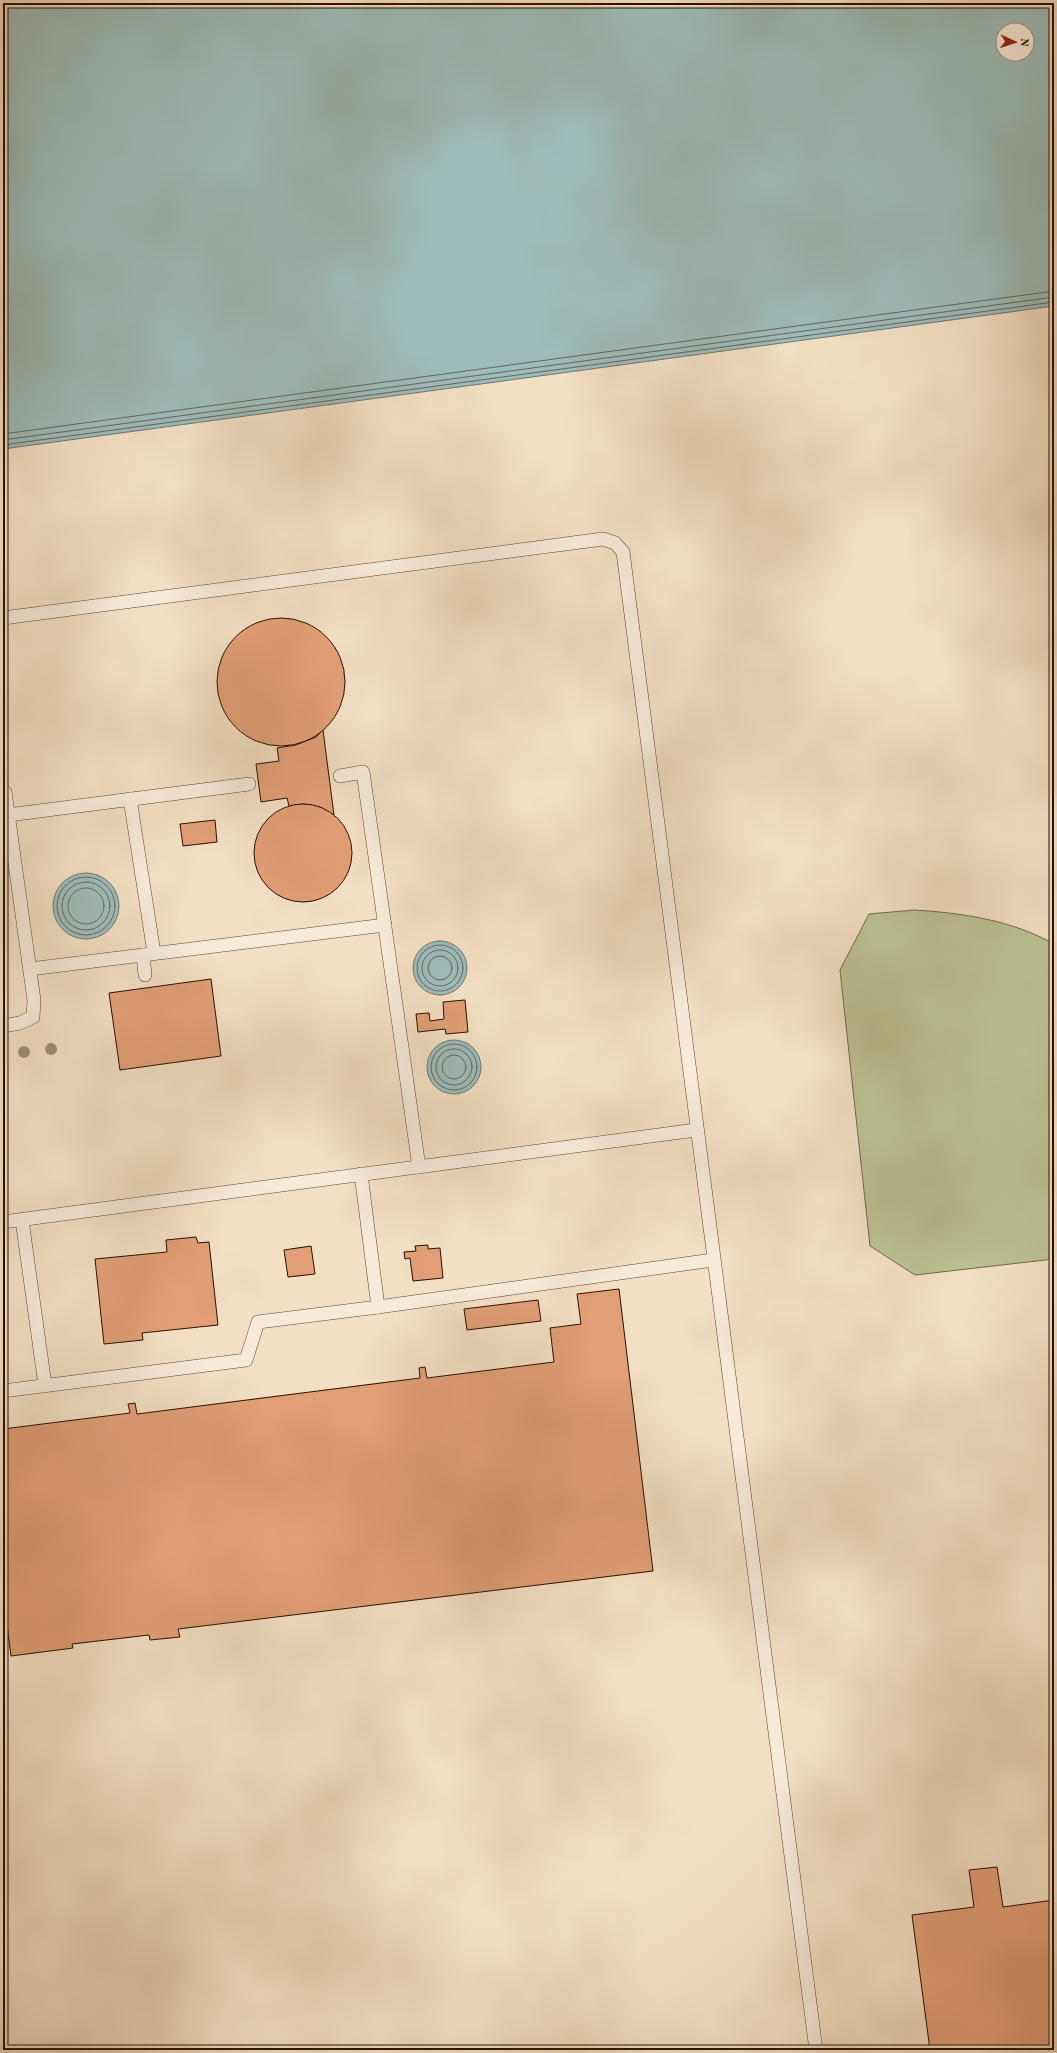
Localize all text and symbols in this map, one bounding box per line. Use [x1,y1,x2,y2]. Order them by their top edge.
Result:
north arrow [995,22,1035,62]
text: N [1016,38,1031,47]

